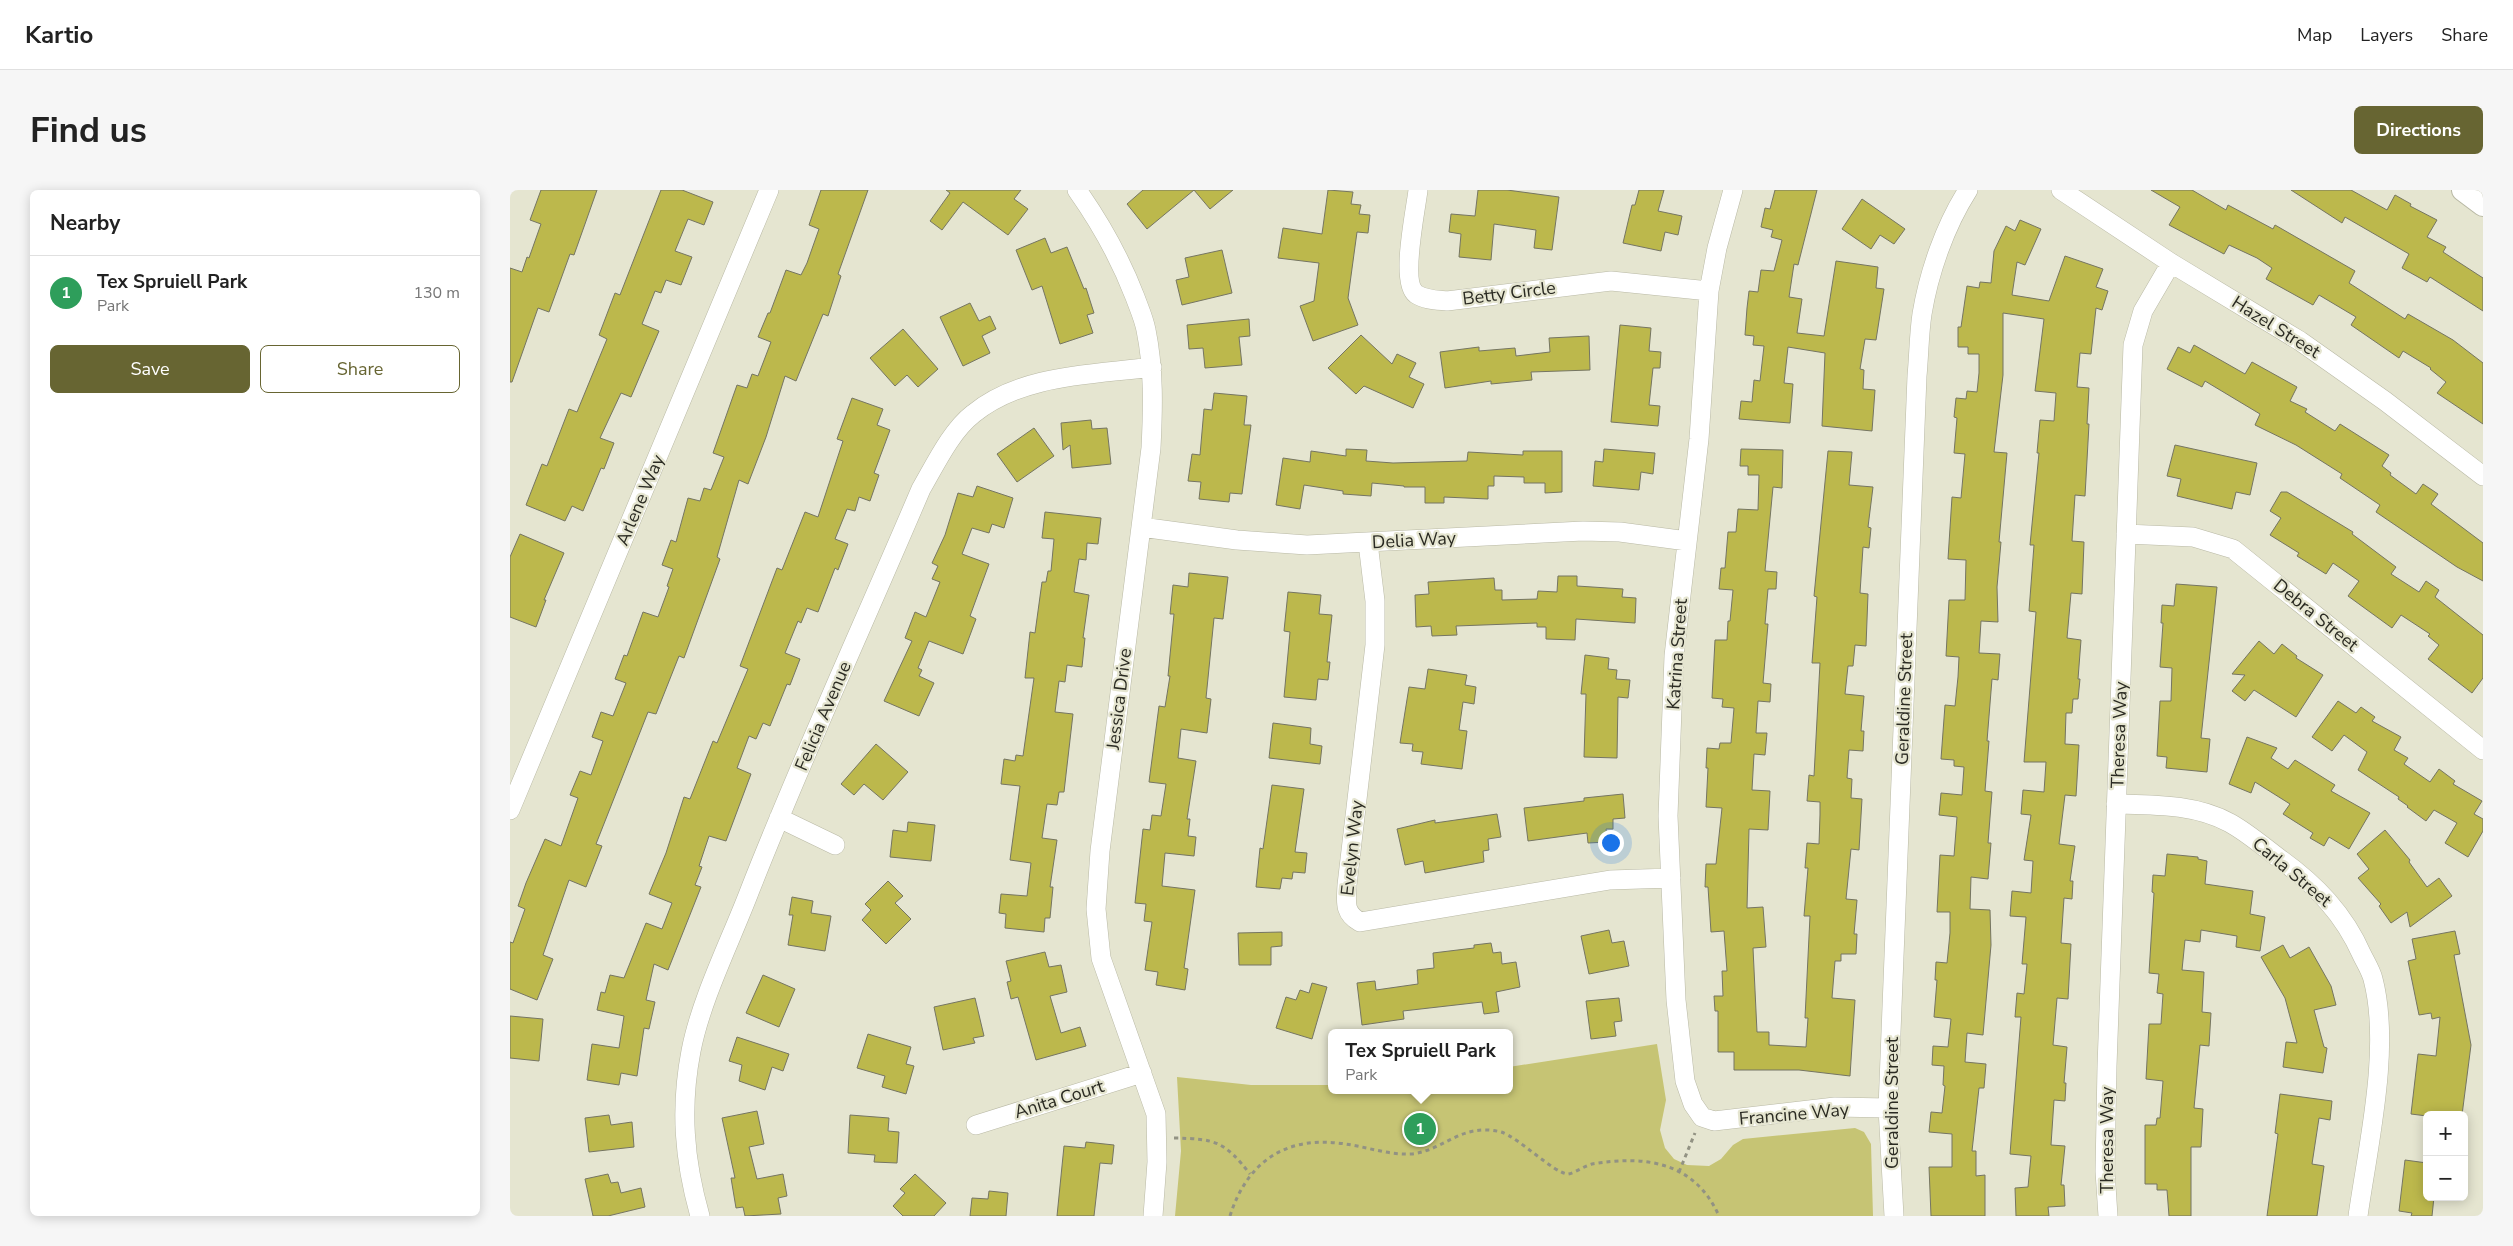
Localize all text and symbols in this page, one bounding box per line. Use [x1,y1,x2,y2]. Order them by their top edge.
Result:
text: Kartio [25,19,93,51]
text: Map [2297,23,2332,47]
text: Layers [2360,23,2413,47]
text: Share [2441,23,2488,47]
button: Directions [2354,106,2483,154]
text: Find us [30,107,147,154]
text: Nearby [50,209,120,237]
text: Tex Spruiell Park [97,269,247,295]
street label: Betty Circle [1461,275,1557,311]
text: 1 [61,282,71,304]
text: 130 m [413,282,460,304]
street label: Hazel Street [2227,290,2325,364]
text: Park [97,295,129,317]
button: Save [50,345,250,393]
button: Share [260,345,460,393]
street label: Arlene Way [610,450,670,549]
street label: Delia Way [1371,526,1457,554]
street label: Debra Street [2268,573,2364,657]
street label: Katrina Street [1661,597,1693,710]
street label: Geraldine Street [1890,632,1918,765]
street label: Jessica Drive [1101,647,1137,752]
street label: Felicia Avenue [789,658,857,774]
street label: Theresa Way [2105,680,2133,789]
street label: Evelyn Way [1335,798,1369,897]
your location [1598,830,1624,856]
street label: Carla Street [2247,832,2337,913]
popup [1328,1029,1513,1094]
street label: Geraldine Street [1880,1036,1904,1169]
text: Tex Spruiell Park [1345,1038,1496,1064]
text: Park [1345,1064,1377,1086]
street label: Anita Court [1011,1074,1108,1124]
street label: Theresa Way [2095,1086,2119,1193]
street label: Francine Way [1738,1097,1851,1131]
pin: 1 [1404,1110,1436,1148]
map controls [2423,1111,2468,1201]
button: + [2423,1111,2468,1156]
button: − [2423,1156,2468,1201]

